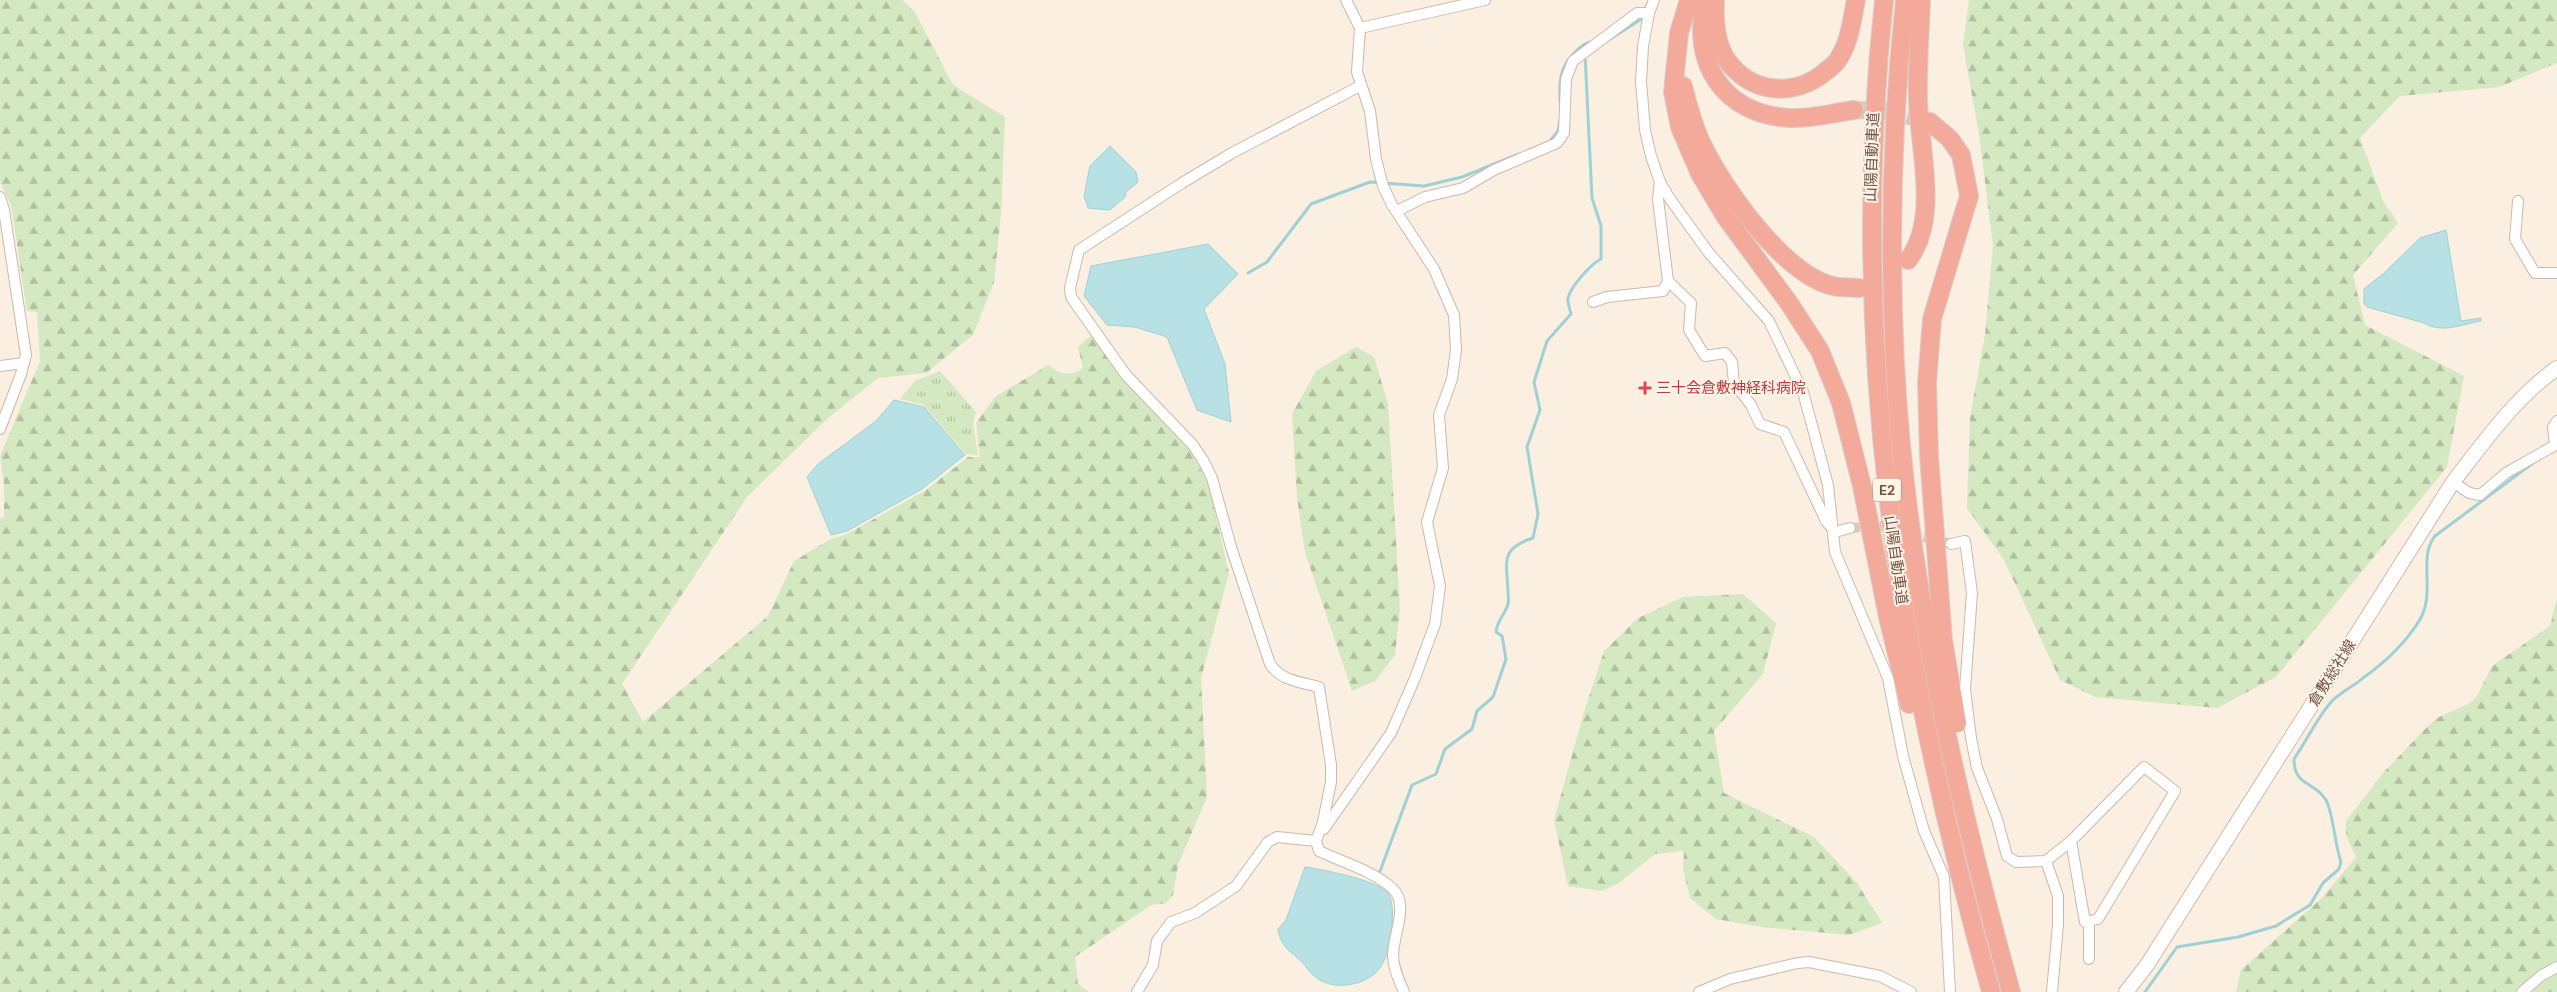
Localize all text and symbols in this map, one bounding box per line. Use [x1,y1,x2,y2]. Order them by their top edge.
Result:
street label: 山陽自動車道 [1860,112,1884,202]
place label: 三十会倉敷神経科病院 [1656,378,1806,398]
marker: 三十会倉敷神経科病院 [1638,381,1652,395]
road number: E2 [1873,478,1901,502]
street label: 山陽自動車道 [1880,514,1912,606]
street label: 倉敷総社線 [2304,636,2360,710]

